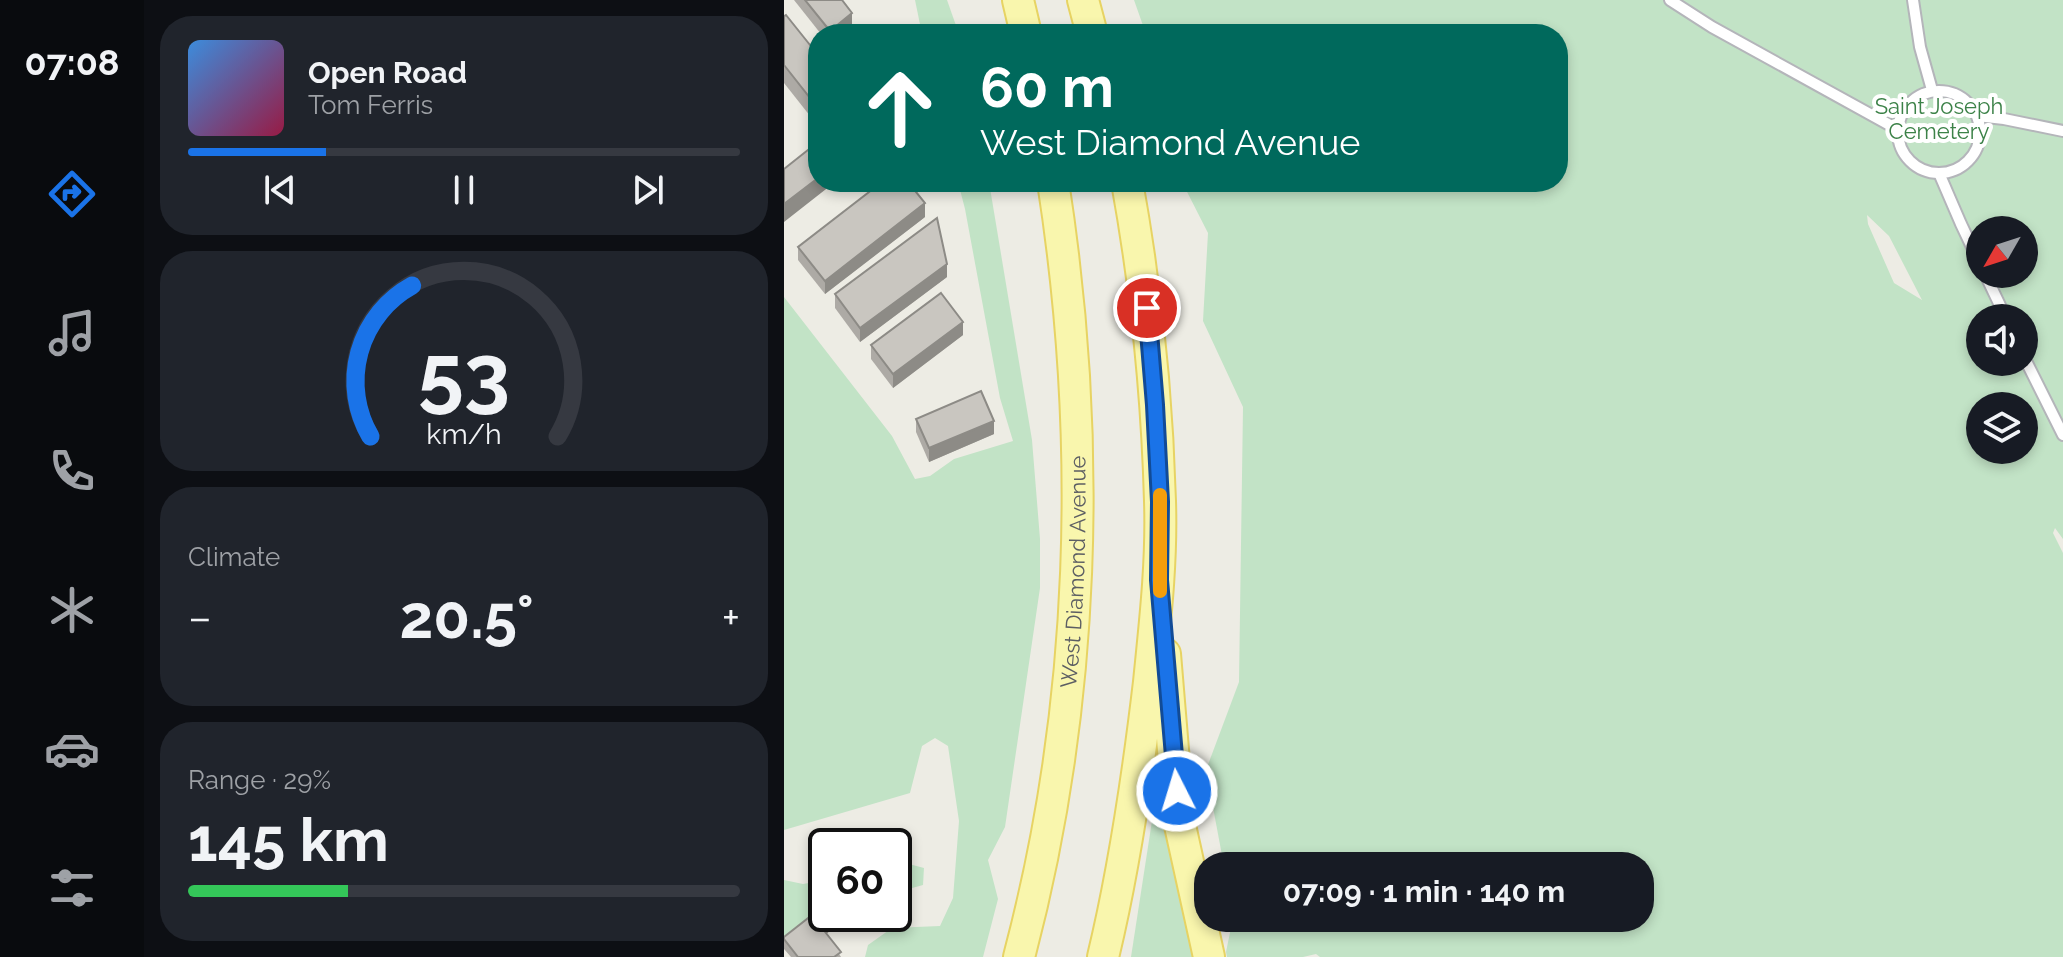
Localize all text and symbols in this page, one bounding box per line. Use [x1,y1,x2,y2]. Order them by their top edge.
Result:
text: 07:08 [24,41,120,83]
text: 60 m [980,54,1114,120]
text: Open Road [308,55,467,90]
icon: ahead [848,56,952,160]
text: Tom Ferris [308,90,433,120]
park label: Saint Joseph Cemetery [1875,93,2003,144]
text: West Diamond Avenue [980,121,1361,163]
icon: directions [44,166,100,222]
icon: previous [258,168,302,212]
icon: pause [442,168,486,212]
icon: next [626,168,670,212]
north arrow [1966,216,2038,288]
map controls [1966,216,2038,464]
pin [1113,274,1181,342]
icon: arrive [1125,286,1169,330]
button: sound [1966,304,2038,376]
icon: music [44,305,100,361]
text: 53 [418,324,510,421]
button: layers [1966,392,2038,464]
text: km/h [426,417,502,451]
icon: phone [44,443,100,499]
street label: West Diamond Avenue [1055,455,1091,689]
text: Climate [188,542,280,572]
icon: climate [44,582,100,638]
text: 20.5° [399,582,534,652]
text: − [188,592,212,643]
text: + [722,592,740,643]
icon: car [44,721,100,777]
position arrow [1135,749,1219,833]
text: Range · 29% [188,765,331,795]
text: 145 km [188,805,389,875]
speed limit sign: 60 [808,828,912,932]
icon: filters [44,860,100,916]
text: 07:09 · 1 min · 140 m [1283,874,1565,909]

